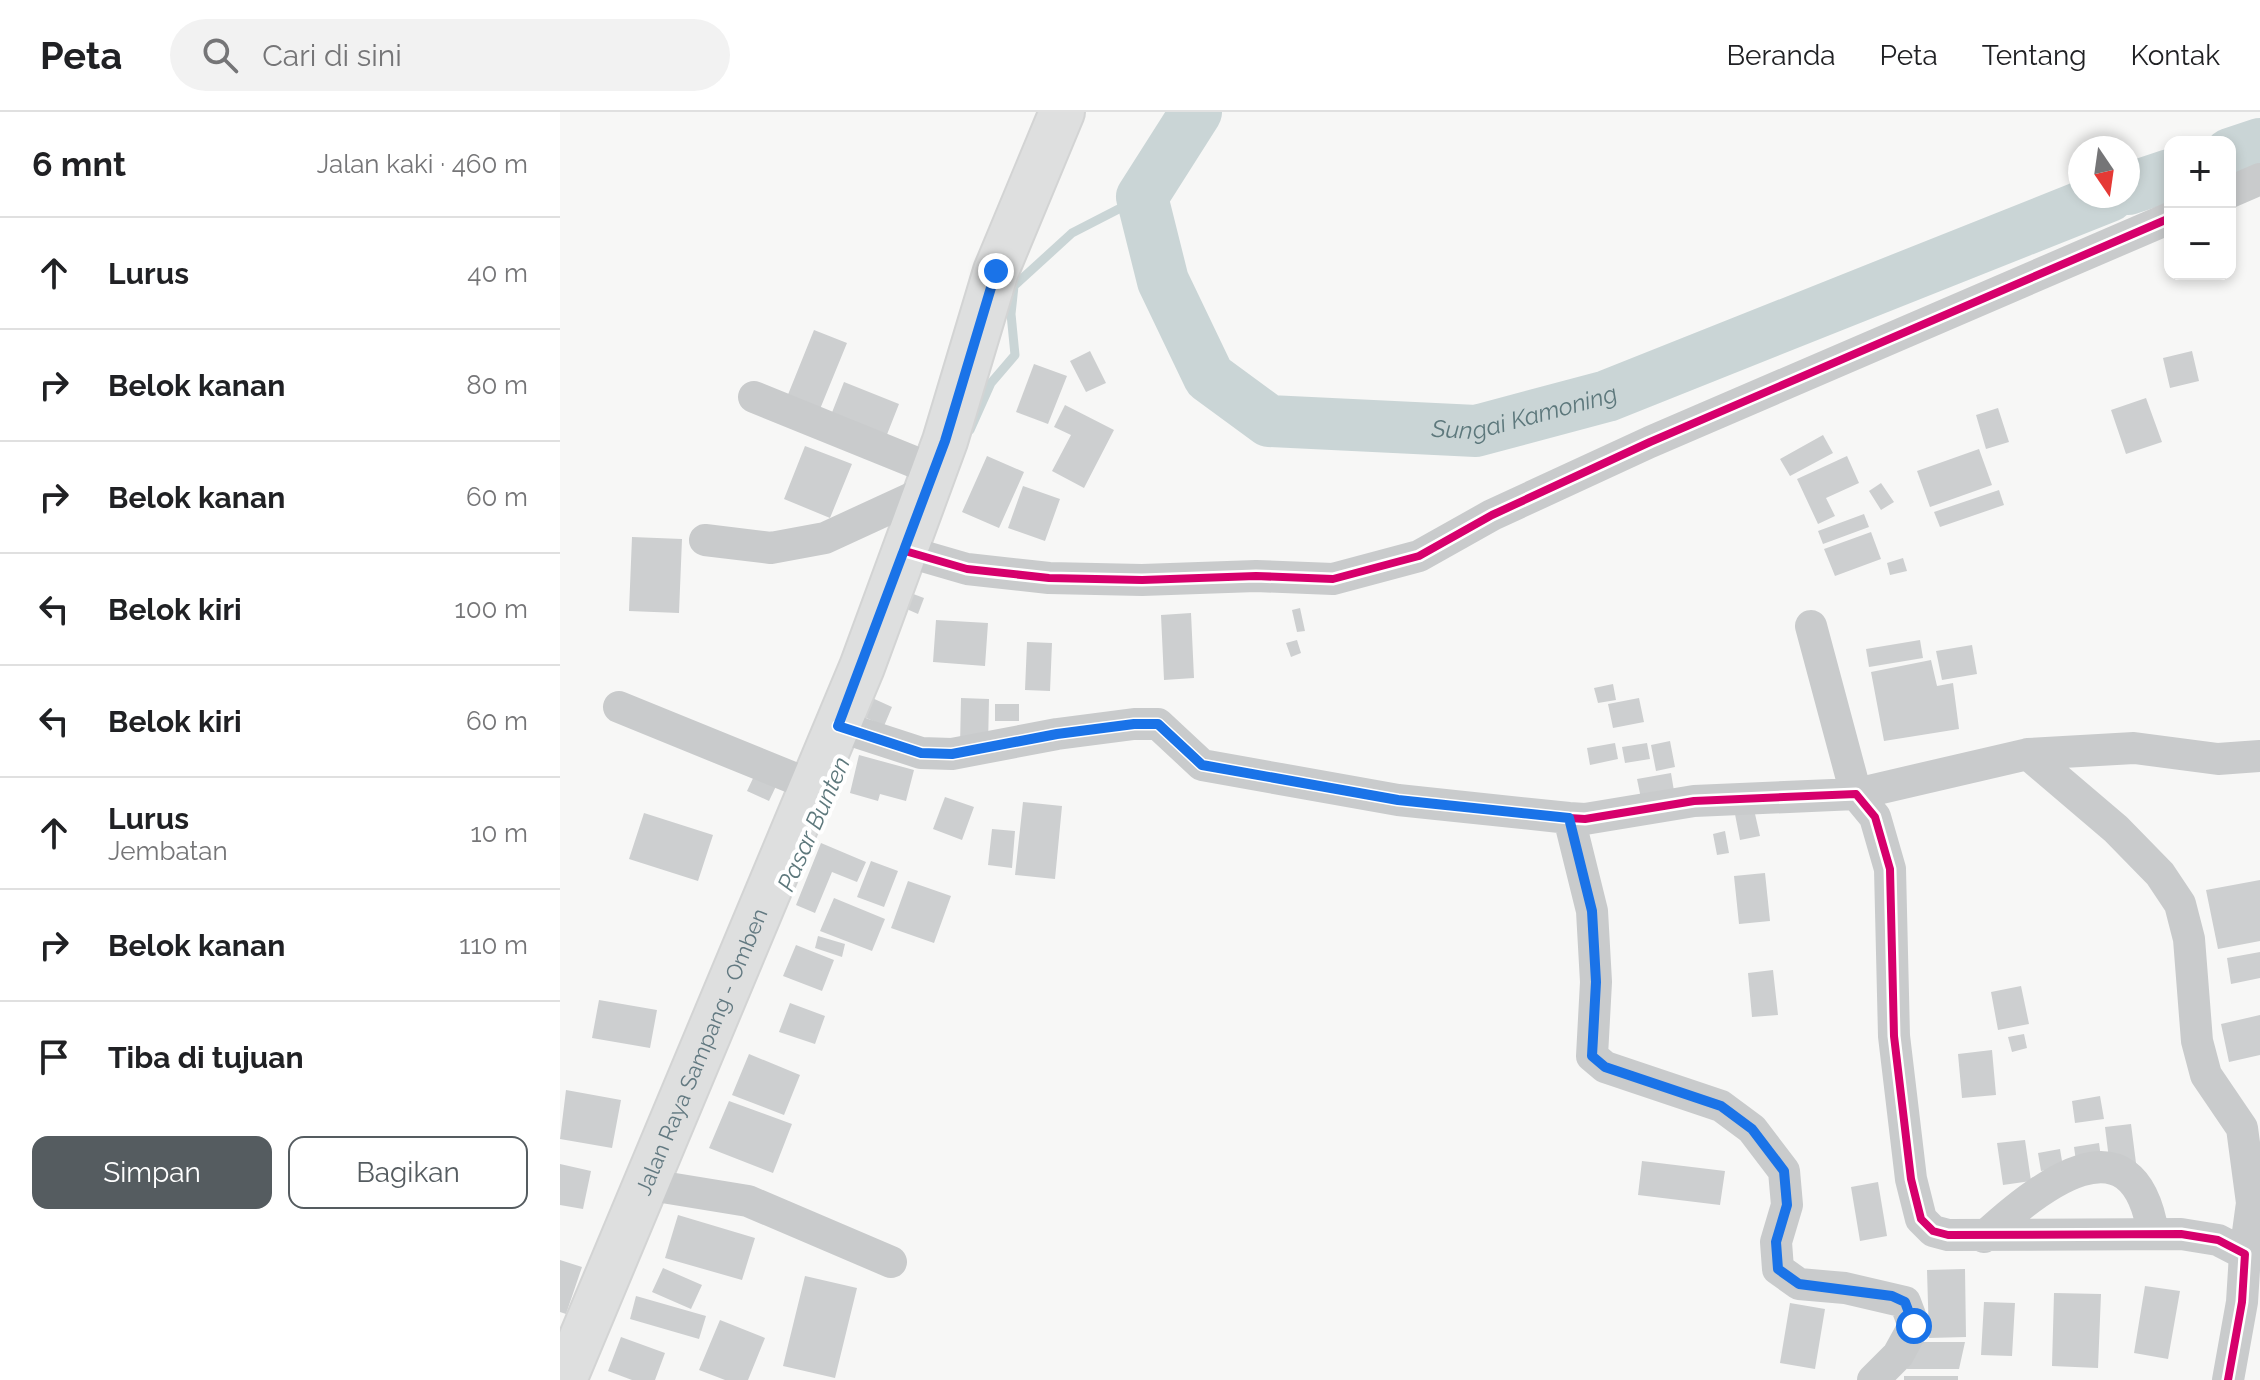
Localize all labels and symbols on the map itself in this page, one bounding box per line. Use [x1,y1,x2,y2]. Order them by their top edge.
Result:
north arrow [2068,136,2140,208]
route end [978,253,1014,289]
water label: Sungai Kamoning [1430,378,1622,446]
water label: Pasar Bunten [771,752,856,895]
street label: Jalan Raya Sampang - Omben [630,904,773,1199]
route start [1896,1308,1932,1344]

